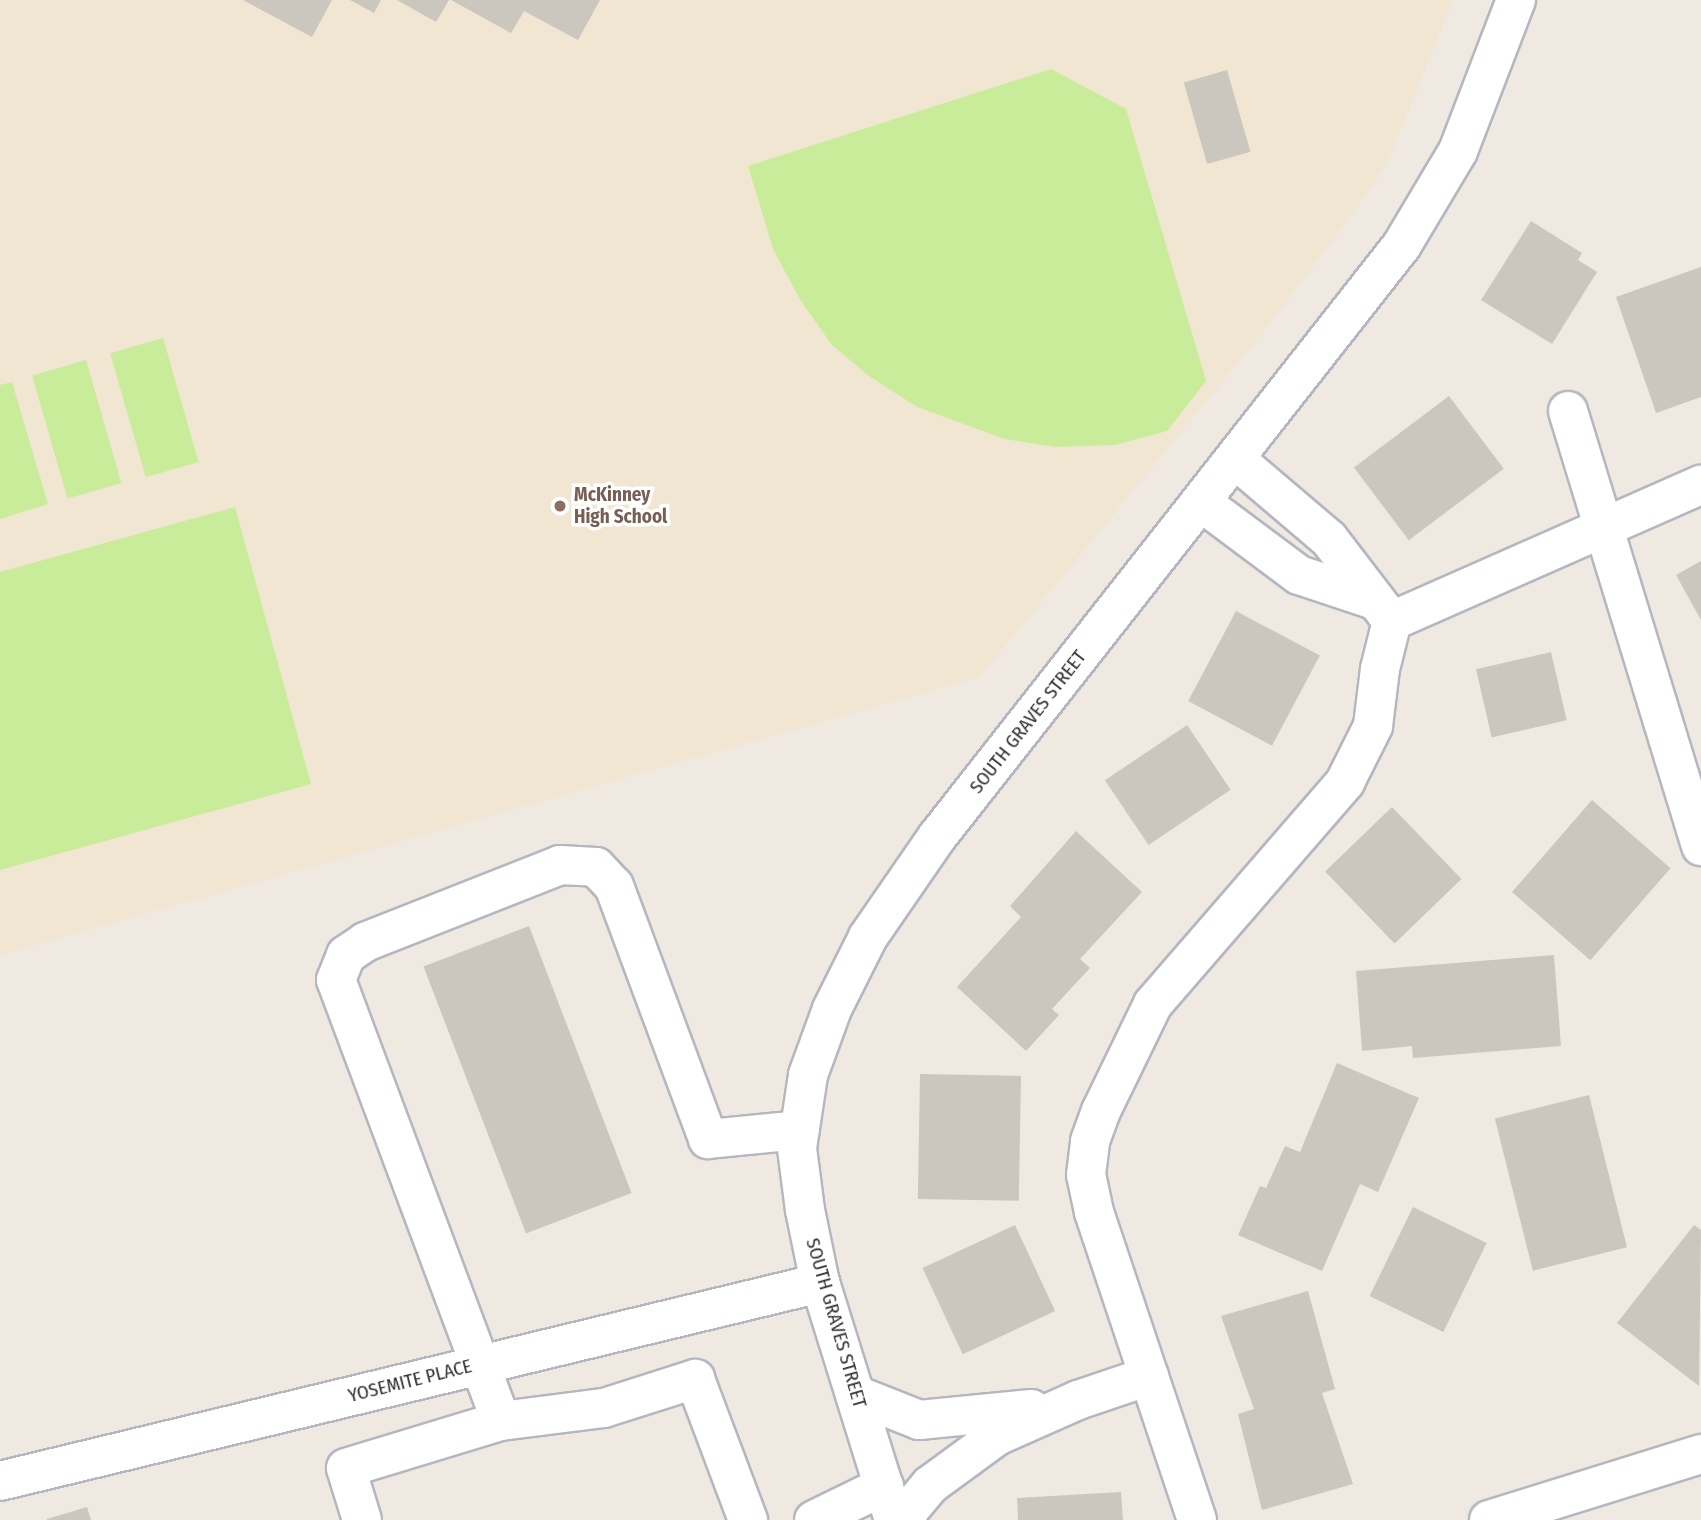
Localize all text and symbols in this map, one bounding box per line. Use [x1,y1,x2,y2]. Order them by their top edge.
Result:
place label: McKinney High School [574,484,667,528]
marker: McKinney High School [552,498,568,514]
street label: SOUTH GRAVES STREET [965,646,1091,798]
street label: SOUTH GRAVES STREET [801,1236,871,1410]
street label: YOSEMITE PLACE [346,1355,474,1407]

